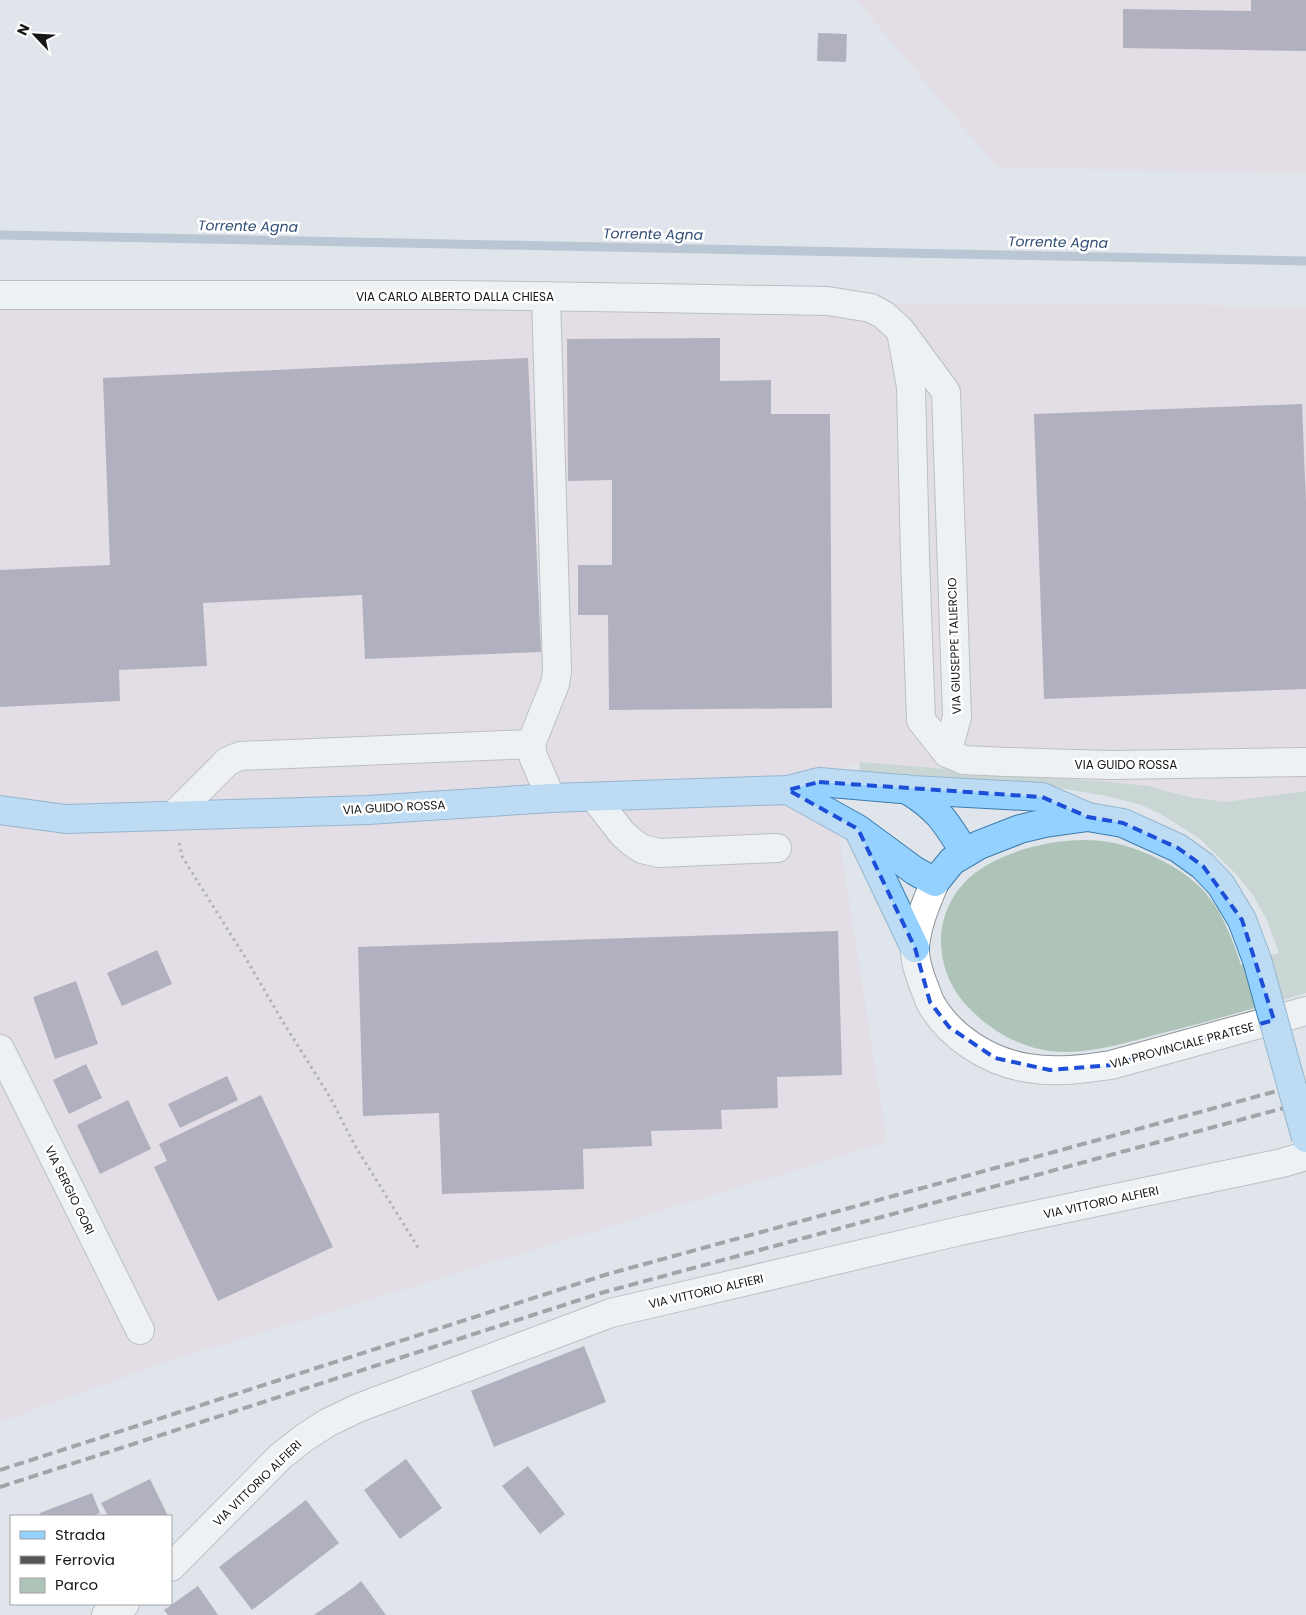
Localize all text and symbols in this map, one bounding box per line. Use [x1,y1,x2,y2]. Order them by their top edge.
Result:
north arrow [10,10,60,60]
text: N [12,21,35,39]
water label: Torrente Agna [198,215,299,237]
water label: Torrente Agna [603,223,704,245]
water label: Torrente Agna [1008,231,1109,253]
street label: VIA CARLO ALBERTO DALLA CHIESA [356,288,554,305]
street label: VIA GIUSEPPE TALIERCIO [943,577,965,715]
street label: VIA GUIDO ROSSA [1075,756,1177,773]
street label: VIA GUIDO ROSSA [342,796,446,818]
street label: VIA PROVINCIALE PRATESE [1108,1018,1256,1072]
street label: VIA SERGIO GORI [41,1143,99,1237]
street label: VIA VITTORIO ALFIERI [1042,1181,1160,1223]
street label: VIA VITTORIO ALFIERI [647,1270,765,1312]
street label: VIA VITTORIO ALFIERI [209,1436,305,1530]
legend [10,1515,172,1605]
text: Strada [55,1524,105,1545]
text: Ferrovia [55,1549,115,1570]
text: Parco [55,1574,98,1595]

